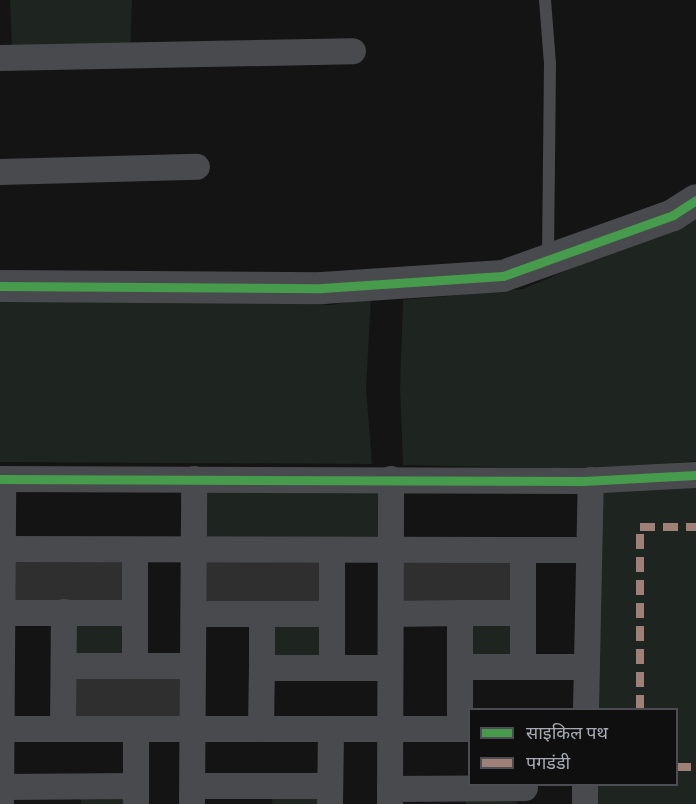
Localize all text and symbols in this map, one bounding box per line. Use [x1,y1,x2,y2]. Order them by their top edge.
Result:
legend [468,708,678,786]
text: साइकिल पथ [526,721,608,744]
text: पगडंडी [526,751,570,774]

